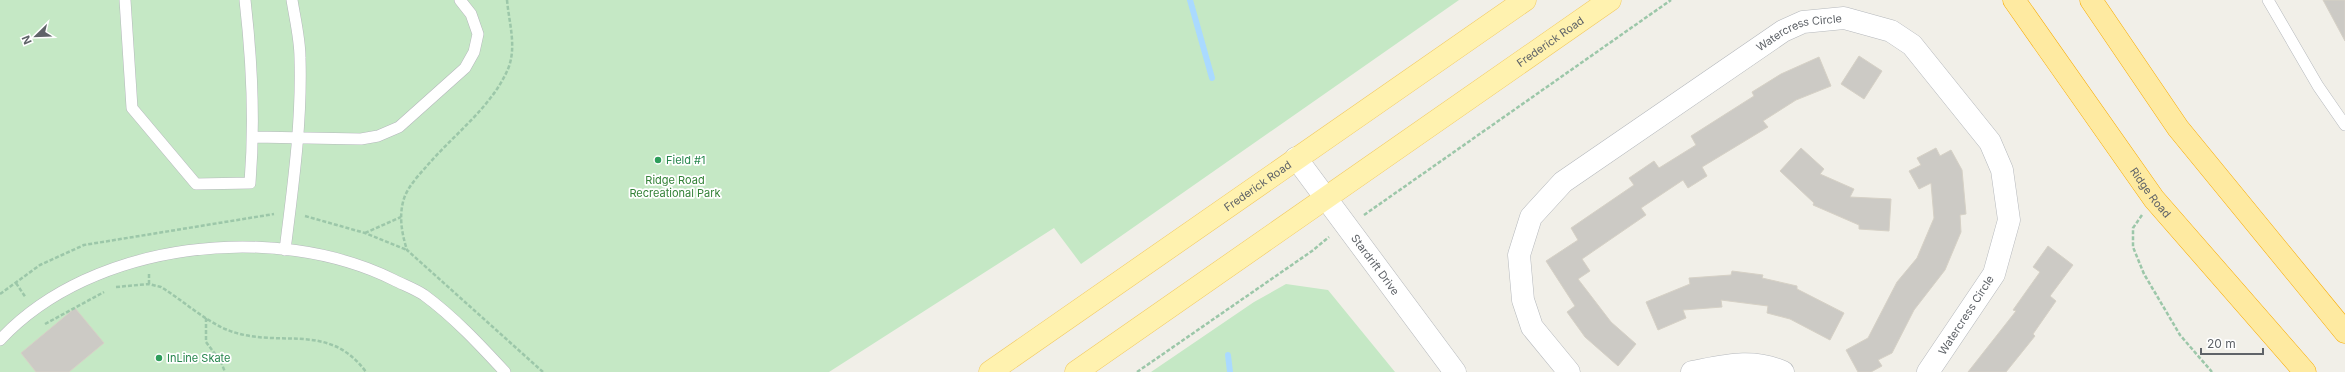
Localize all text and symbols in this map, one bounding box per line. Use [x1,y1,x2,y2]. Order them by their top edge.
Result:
street label: Watercress Circle [1754,11,1842,54]
street label: Frederick Road [1514,13,1587,70]
north arrow [16,16,56,56]
text: N [19,33,35,47]
place label: Field #1 [666,153,706,167]
marker: Field #1 [653,155,663,165]
street label: Frederick Road [1221,158,1294,214]
street label: Ridge Road [2127,165,2174,220]
park label: Ridge Road Recreational Park [629,173,721,200]
street label: Stardrift Drive [1348,232,1403,298]
street label: Watercress Circle [1935,273,1997,357]
scale bar [2201,330,2263,356]
text: 20 m [2207,336,2236,351]
place label: InLine Skate [167,351,231,365]
marker: InLine Skate [154,353,164,363]

